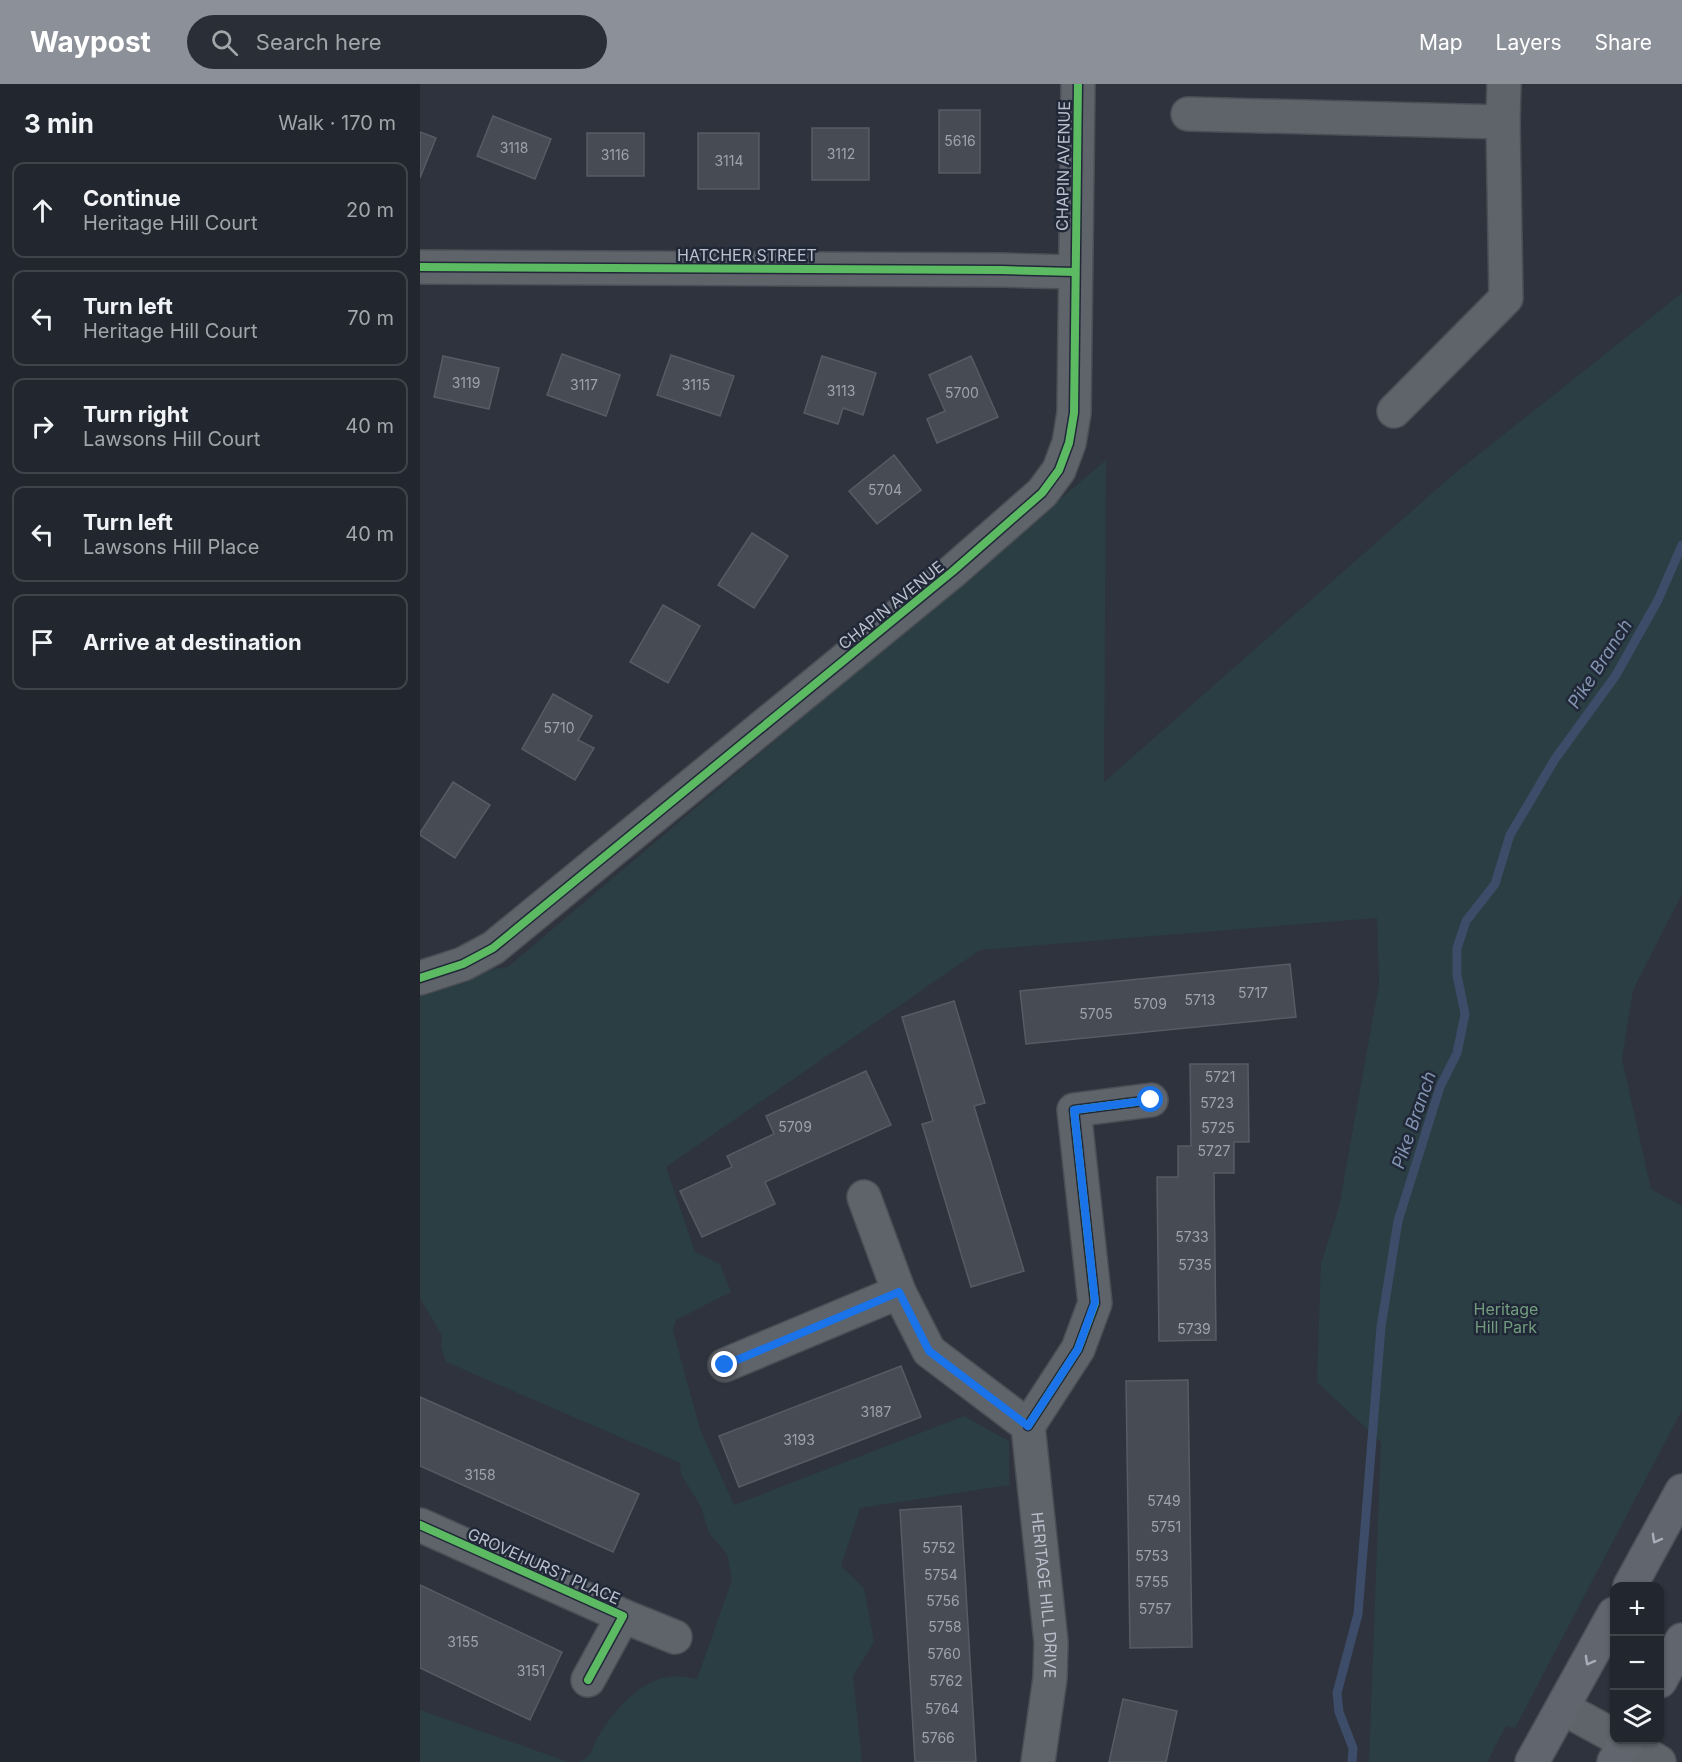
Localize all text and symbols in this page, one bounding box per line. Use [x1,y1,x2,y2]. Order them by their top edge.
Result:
search box [187,15,607,69]
text: Waypost [30,25,151,59]
icon: search [208,26,241,59]
text: Search here [256,29,382,55]
text: Map [1419,30,1463,55]
text: Layers [1496,30,1562,55]
text: Share [1595,30,1652,55]
street label: CHAPIN AVENUE [1052,101,1074,231]
text: 3 min [24,108,94,139]
text: Walk · 170 m [278,111,396,135]
house number: 5616 [944,132,976,149]
house number: 3118 [500,139,528,156]
house number: 3112 [827,145,855,162]
house number: 3116 [601,146,629,163]
house number: 3114 [714,152,744,169]
text: Continue [83,185,181,211]
icon: ahead [26,194,59,227]
text: 20 m [346,198,394,222]
text: Heritage Hill Court [83,211,257,235]
street label: HATCHER STREET [677,245,817,265]
text: Turn left [83,293,173,319]
icon: left [26,302,59,335]
text: 70 m [347,306,394,330]
text: Heritage Hill Court [83,319,257,343]
house number: 3119 [452,374,480,391]
house number: 3117 [570,376,598,393]
house number: 3115 [682,376,710,393]
house number: 3113 [827,382,855,399]
house number: 5700 [945,384,979,401]
text: Turn right [83,401,189,427]
icon: right [26,410,59,443]
text: 40 m [345,414,394,438]
text: Lawsons Hill Court [83,427,260,451]
house number: 5704 [868,481,902,498]
text: Turn left [83,509,173,535]
icon: left [26,518,59,551]
text: 40 m [345,522,394,546]
text: Lawsons Hill Place [83,535,259,559]
street label: CHAPIN AVENUE [834,556,948,654]
water label: Pike Branch [1563,615,1636,712]
icon: arrive [26,626,59,659]
text: Arrive at destination [83,629,302,655]
house number: 5710 [544,719,574,736]
house number: 5717 [1238,984,1268,1001]
house number: 5713 [1185,991,1215,1008]
house number: 5709 [1133,995,1167,1012]
house number: 5705 [1079,1005,1113,1022]
house number: 5721 [1205,1068,1235,1085]
water label: Pike Branch [1387,1068,1440,1171]
route start [1137,1086,1163,1112]
house number: 5723 [1200,1094,1234,1111]
house number: 5709 [778,1118,812,1135]
house number: 5725 [1201,1119,1235,1136]
house number: 5727 [1198,1142,1231,1159]
house number: 5733 [1175,1228,1209,1245]
house number: 5735 [1178,1256,1212,1273]
park label: Heritage Hill Park [1474,1299,1538,1337]
house number: 5739 [1177,1320,1211,1337]
route end [711,1351,737,1377]
house number: 3187 [861,1403,892,1420]
house number: 3193 [783,1431,815,1448]
house number: 3158 [464,1466,496,1483]
house number: 5749 [1147,1492,1181,1509]
street label: HERITAGE HILL DRIVE [1027,1511,1061,1679]
house number: 5751 [1151,1518,1181,1535]
street label: GROVEHURST PLACE [465,1523,623,1609]
one-way arrow [1652,1533,1663,1543]
house number: 5752 [922,1539,956,1556]
house number: 5753 [1135,1547,1169,1564]
house number: 5754 [924,1566,958,1583]
house number: 5755 [1135,1573,1169,1590]
map controls [1610,1582,1664,1744]
button: + [1610,1582,1664,1636]
house number: 5756 [926,1592,960,1609]
house number: 5757 [1139,1600,1171,1617]
house number: 5758 [928,1618,962,1635]
house number: 3155 [447,1633,479,1650]
button: − [1610,1636,1664,1690]
house number: 5760 [927,1645,961,1662]
one-way arrow [1585,1655,1596,1665]
house number: 3151 [517,1662,545,1679]
house number: 5762 [929,1672,963,1689]
button: layers [1610,1690,1664,1744]
house number: 5764 [925,1700,959,1717]
house number: 5766 [921,1729,955,1746]

